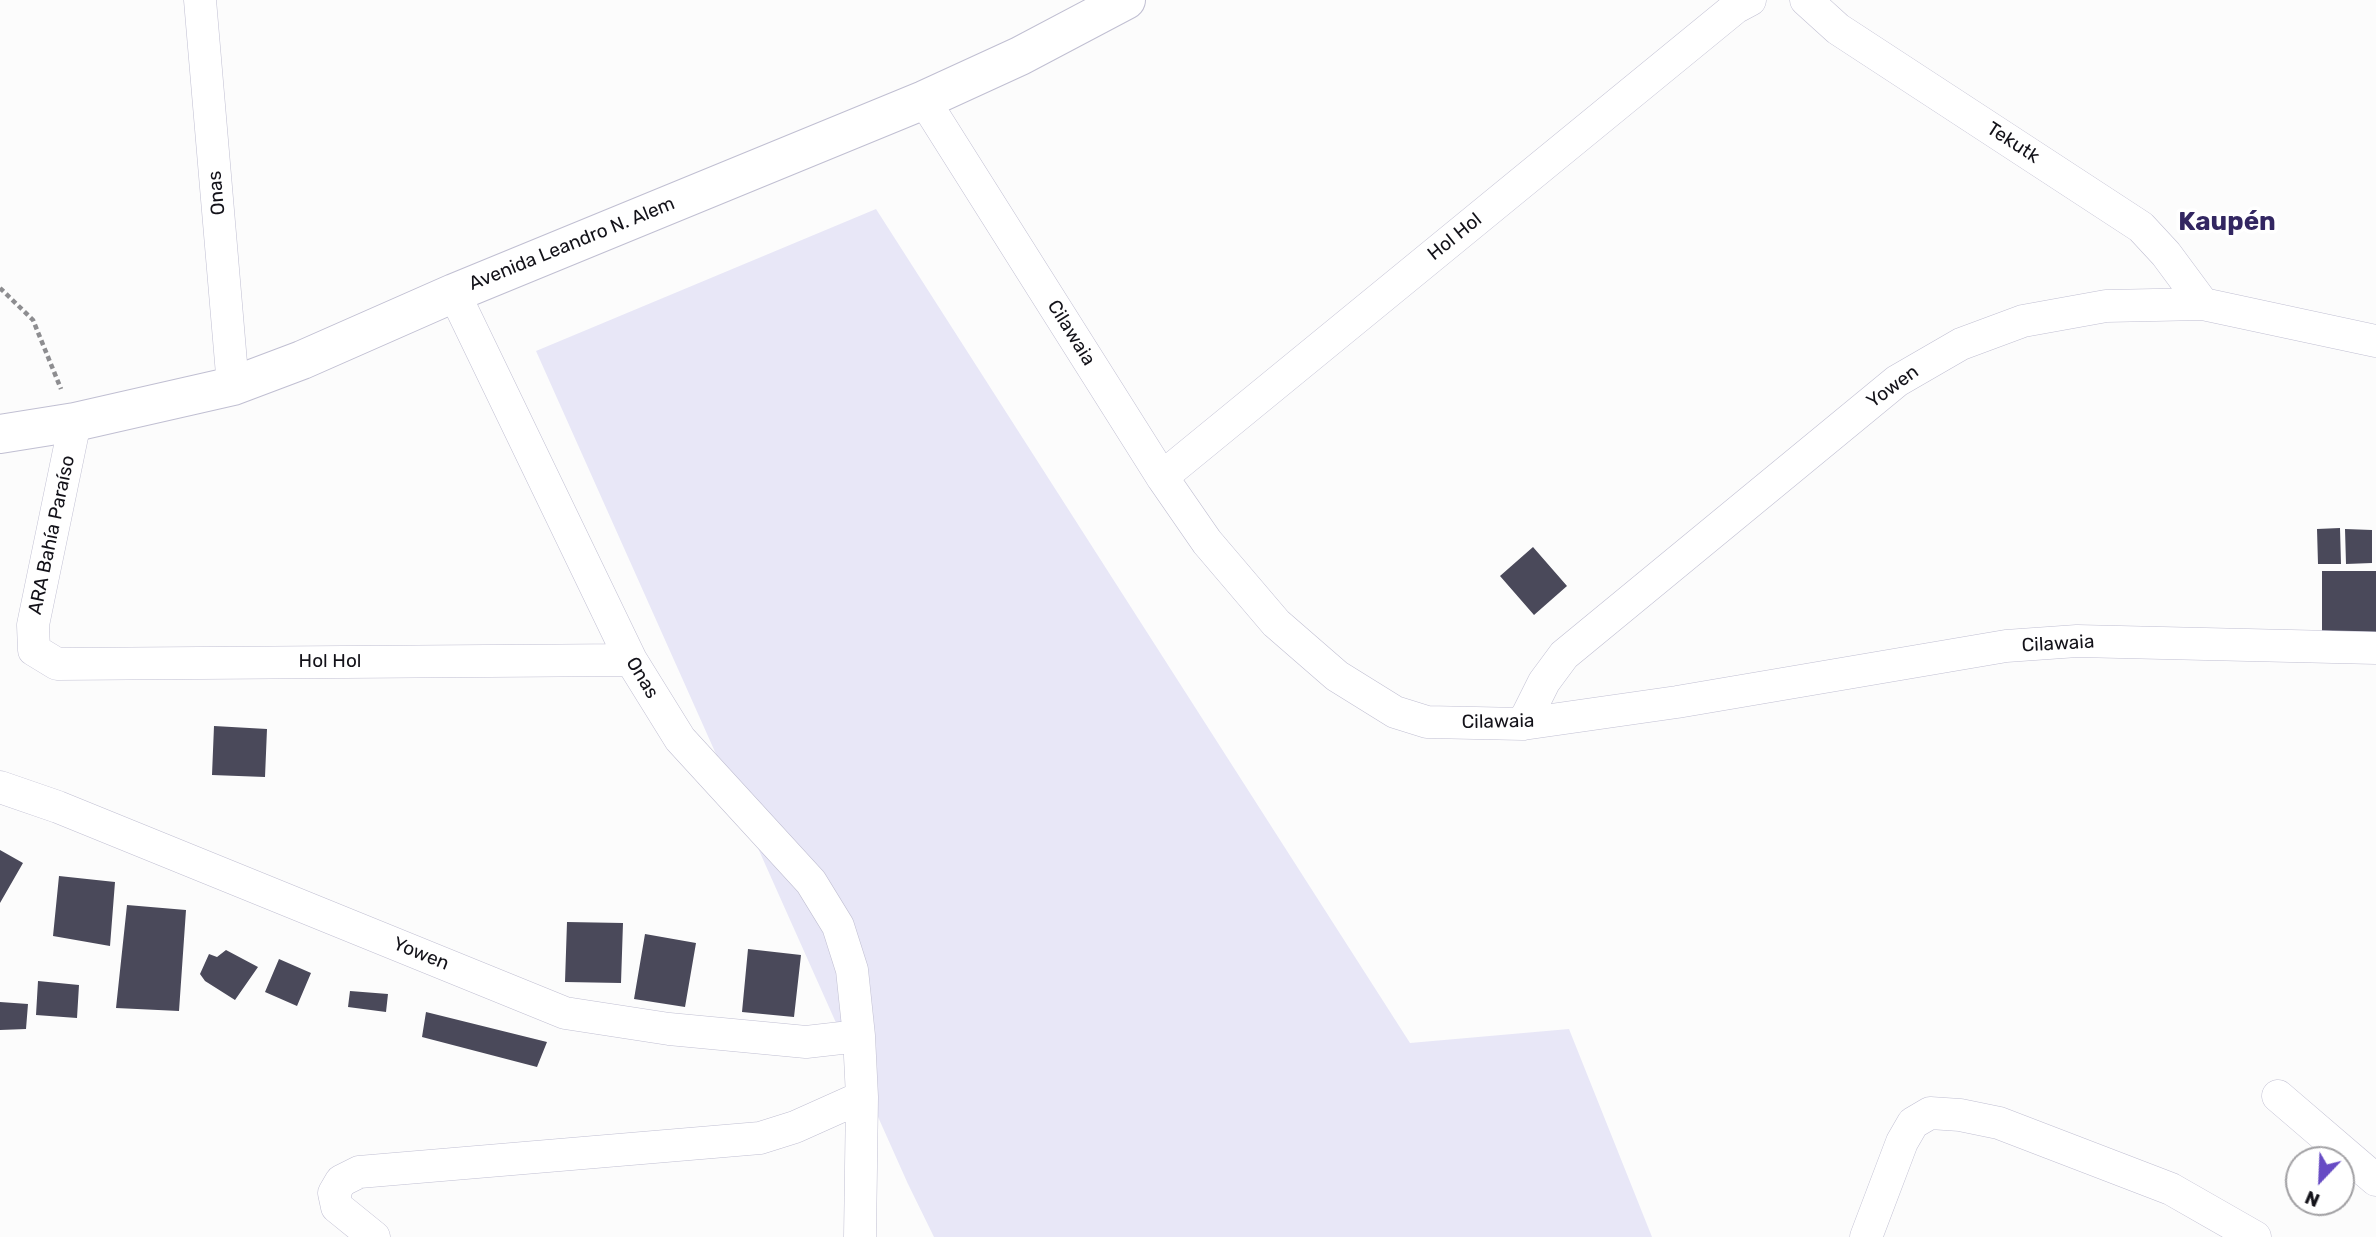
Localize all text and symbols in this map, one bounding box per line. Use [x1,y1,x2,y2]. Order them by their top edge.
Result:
street label: Tekutk [1982,118,2044,168]
street label: Onas [204,170,230,216]
street label: Avenida Leandro N. Alem [466,192,678,296]
district label: Kaupén [2178,206,2276,238]
street label: Hol Hol [1423,208,1487,266]
street label: Cilawaia [1042,296,1100,370]
street label: Yowen [1863,361,1923,413]
street label: ARA Bahía Paraíso [24,453,80,617]
street label: Cilawaia [2021,631,2095,657]
street label: Hol Hol [299,651,361,673]
street label: Onas [621,653,663,703]
street label: Cilawaia [1461,710,1535,734]
street label: Yowen [390,932,452,976]
north arrow [2285,1146,2355,1216]
text: N [2302,1186,2323,1212]

